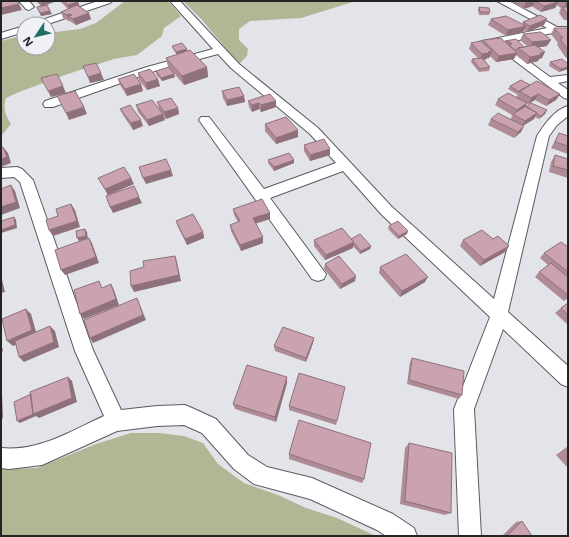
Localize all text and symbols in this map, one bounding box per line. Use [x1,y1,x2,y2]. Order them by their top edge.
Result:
north arrow [16,16,56,56]
text: N [19,34,36,50]

